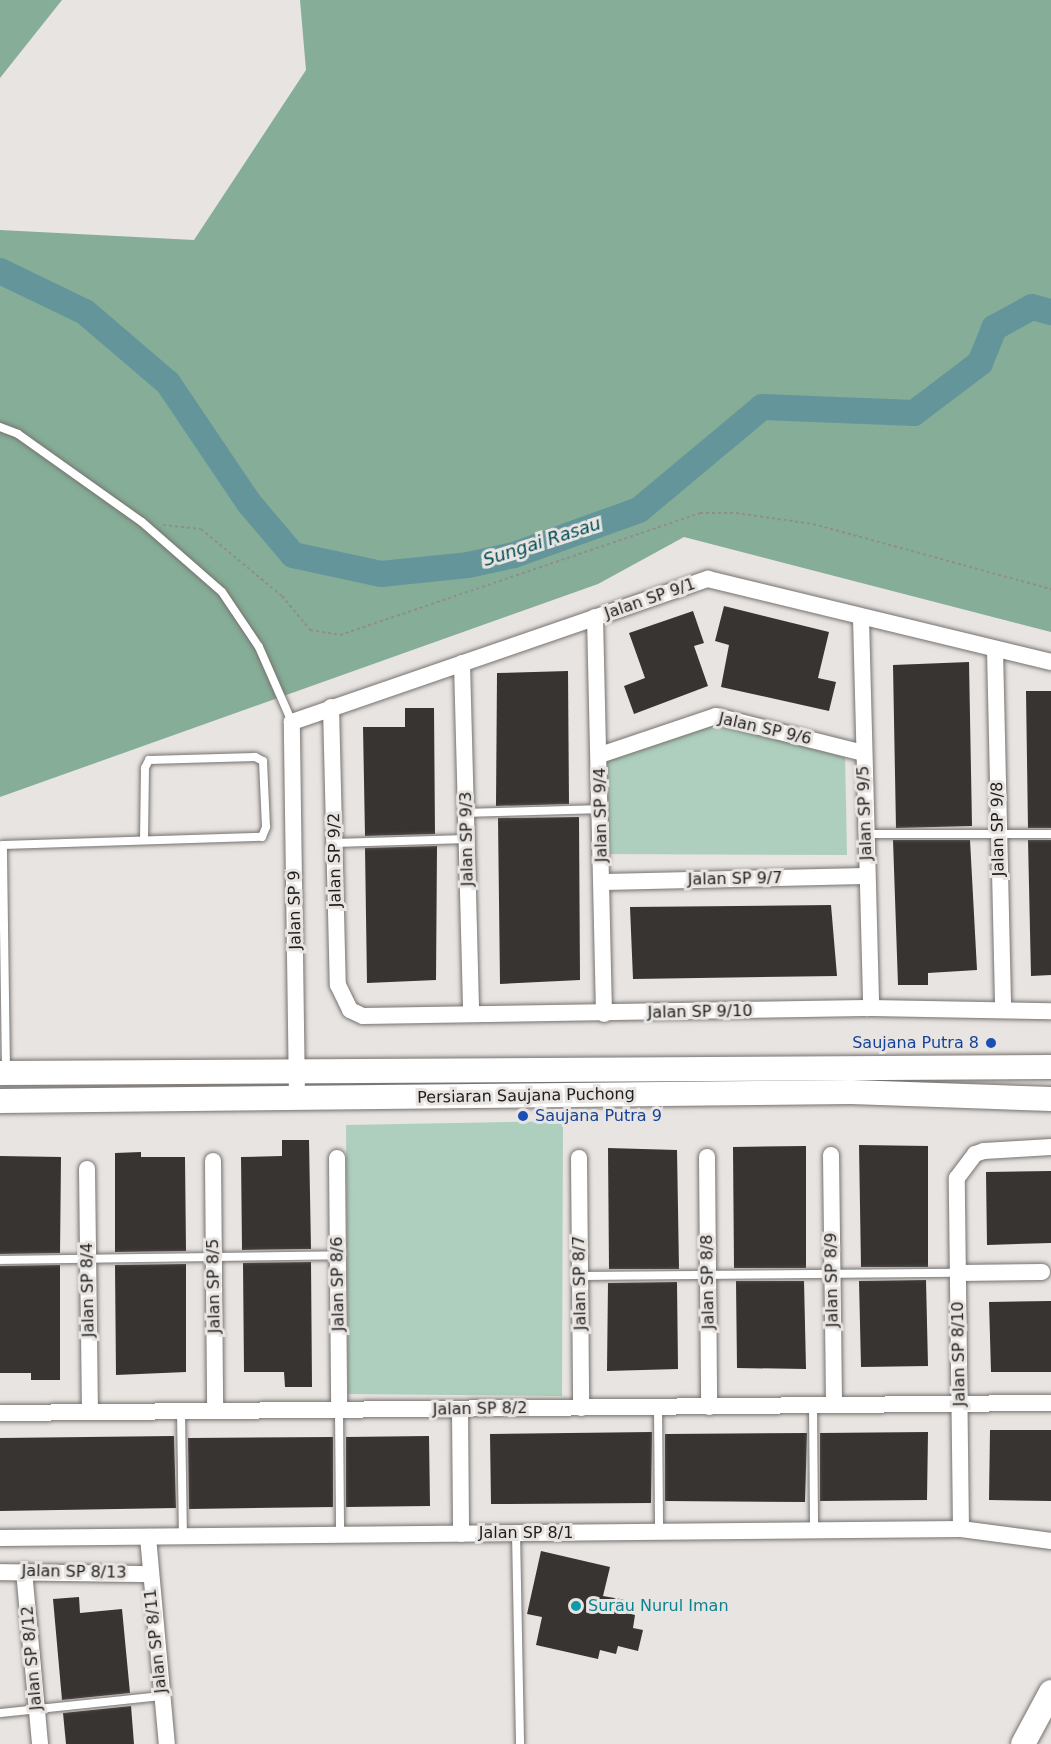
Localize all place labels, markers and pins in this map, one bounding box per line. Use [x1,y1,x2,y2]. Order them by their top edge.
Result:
place label: Saujana Putra 8 [852,1033,979,1053]
marker: Saujana Putra 8 [984,1036,998,1050]
place label: Saujana Putra 9 [535,1106,662,1126]
marker: Saujana Putra 9 [516,1109,530,1123]
place label: Surau Nurul Iman [588,1596,729,1616]
marker: Surau Nurul Iman [569,1599,583,1613]

